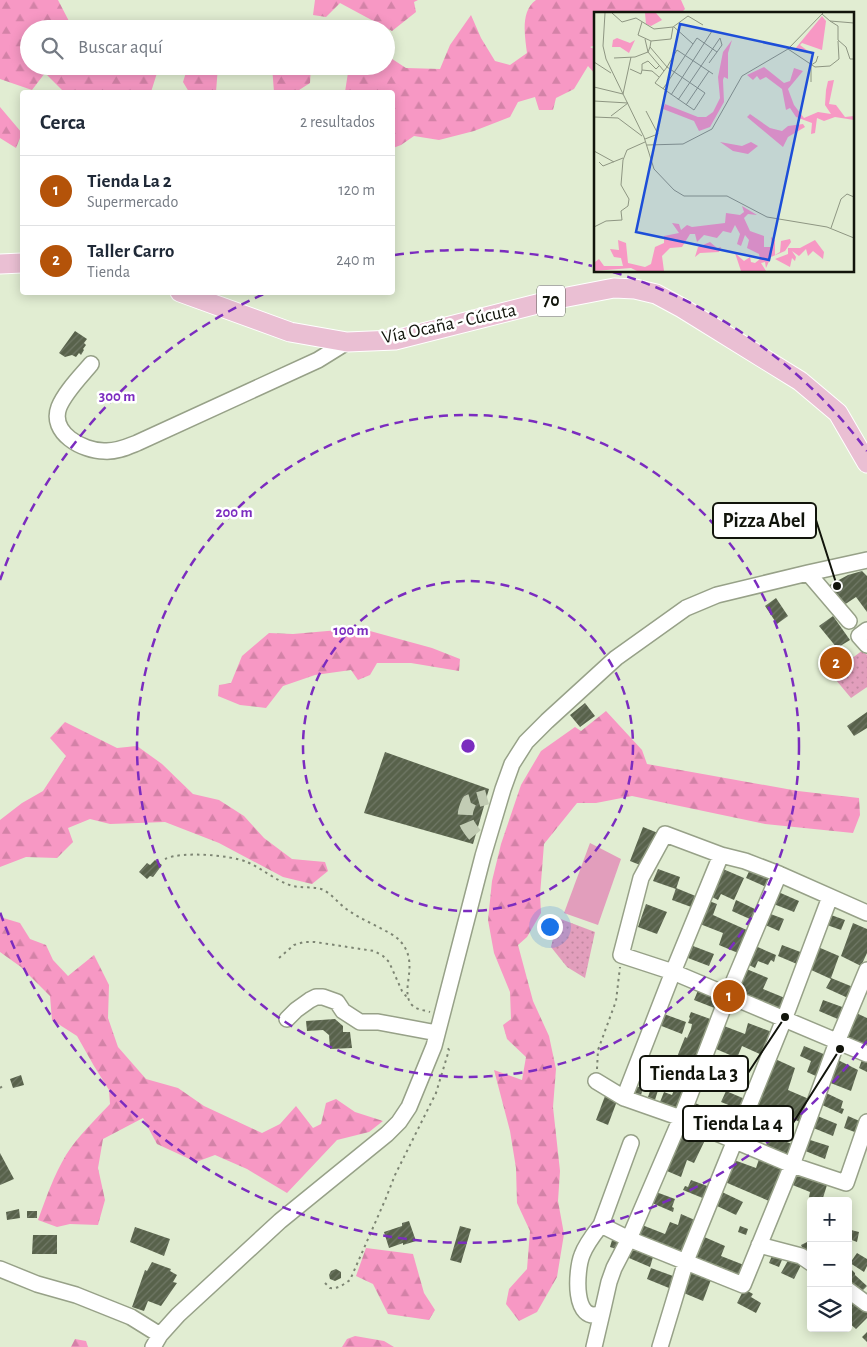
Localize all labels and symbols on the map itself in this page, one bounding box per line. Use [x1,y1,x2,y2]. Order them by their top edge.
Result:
inset map [594,12,854,272]
road number: 70 [537,286,565,316]
street label: Vía Ocaña - Cúcuta [380,300,518,348]
text: 300 m [99,389,135,404]
callout: Pizza Abel [713,503,816,538]
text: 200 m [215,505,253,520]
text: Pizza Abel [722,511,806,531]
text: 100 m [333,623,369,638]
pin: 2 [820,644,852,682]
centre of rings [459,737,477,755]
your location [537,914,563,940]
pin: 1 [713,977,745,1015]
callout: Tienda La 3 [640,1056,748,1091]
text: Tienda La 3 [650,1064,738,1084]
callout: Tienda La 4 [683,1106,793,1141]
text: Tienda La 4 [693,1114,783,1134]

